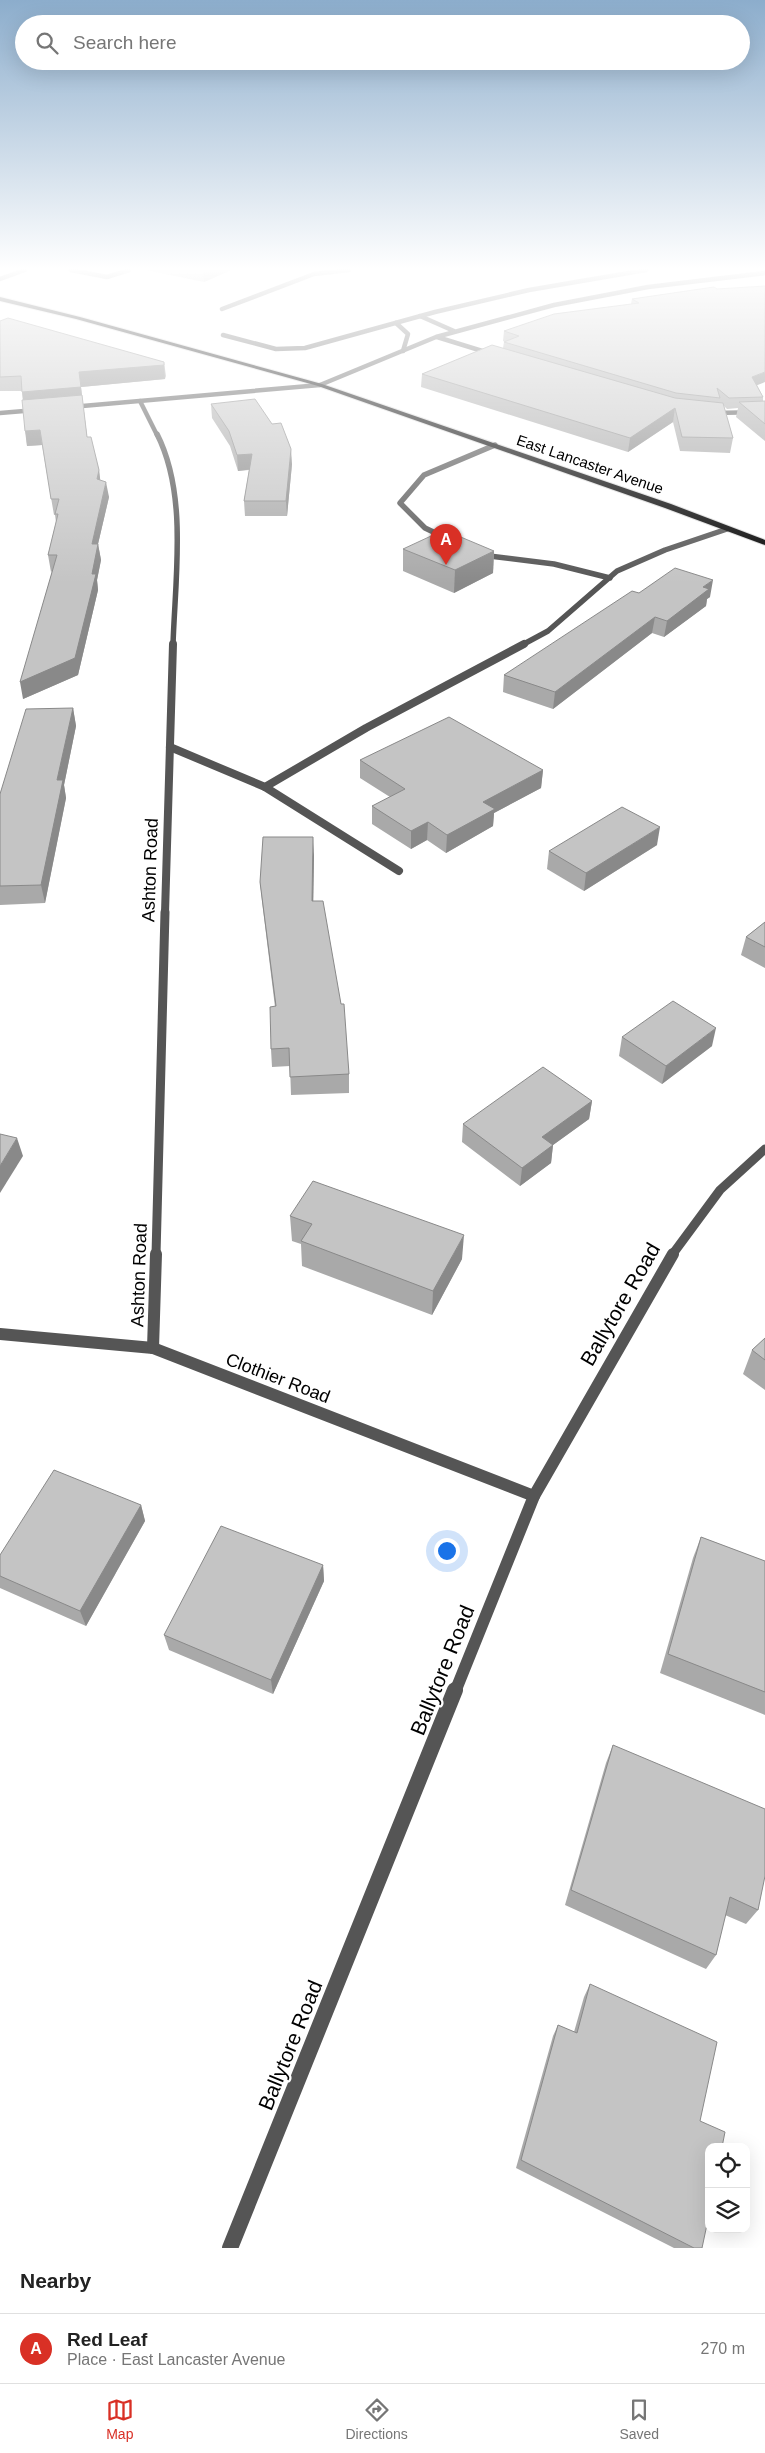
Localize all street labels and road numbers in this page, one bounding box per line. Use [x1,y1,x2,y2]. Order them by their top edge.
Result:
street label: East Lancaster Avenue [514,431,666,497]
street label: Ashton Road [138,818,162,922]
street label: Ashton Road [127,1223,151,1327]
street label: Ballytore Road [576,1239,664,1369]
street label: Clothier Road [223,1349,333,1407]
street label: Ballytore Road [406,1602,478,1738]
street label: Ballytore Road [254,1977,326,2113]

